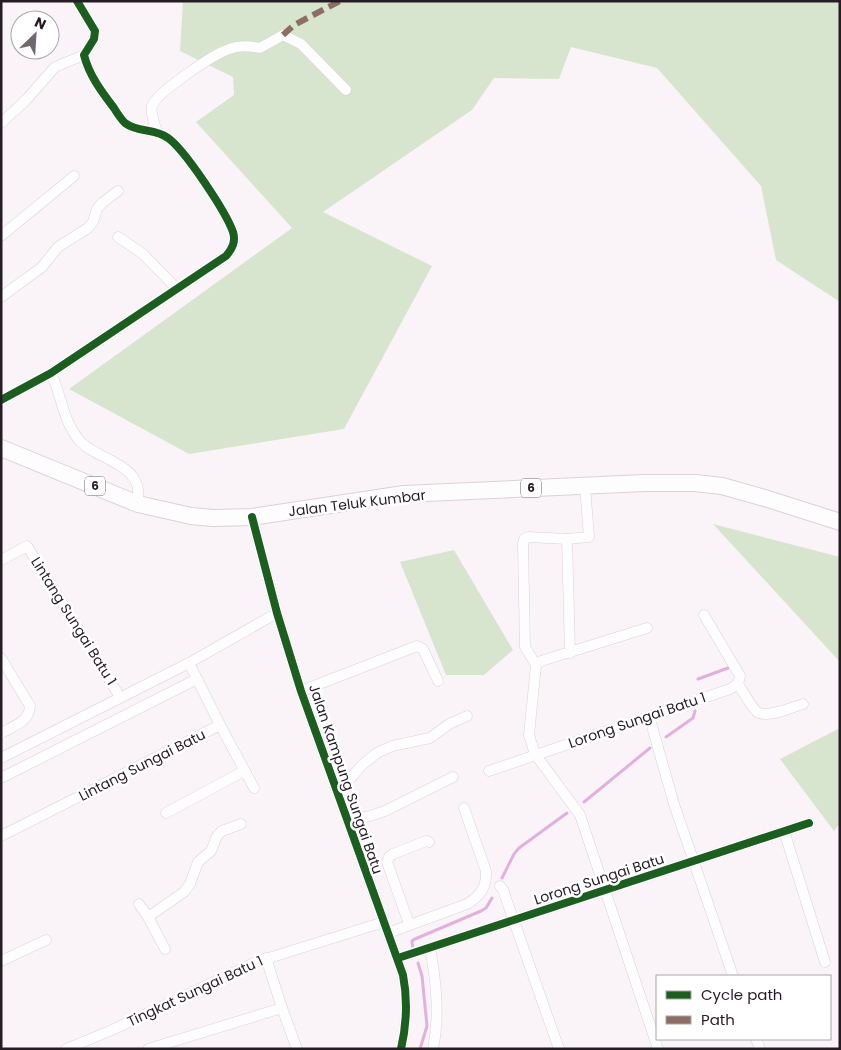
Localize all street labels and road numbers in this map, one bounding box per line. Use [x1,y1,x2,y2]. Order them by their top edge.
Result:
road number: 6 [85,476,105,496]
road number: 6 [521,478,541,498]
street label: Jalan Teluk Kumbar [287,485,427,521]
street label: Lintang Sungai Batu 1 [26,553,122,689]
street label: Jalan Kampung Sungai Batu [304,681,388,877]
street label: Lorong Sungai Batu 1 [566,687,708,753]
street label: Lintang Sungai Batu [75,724,209,806]
street label: Lorong Sungai Batu [531,849,667,909]
street label: Tingkat Sungai Batu 1 [124,951,266,1031]

